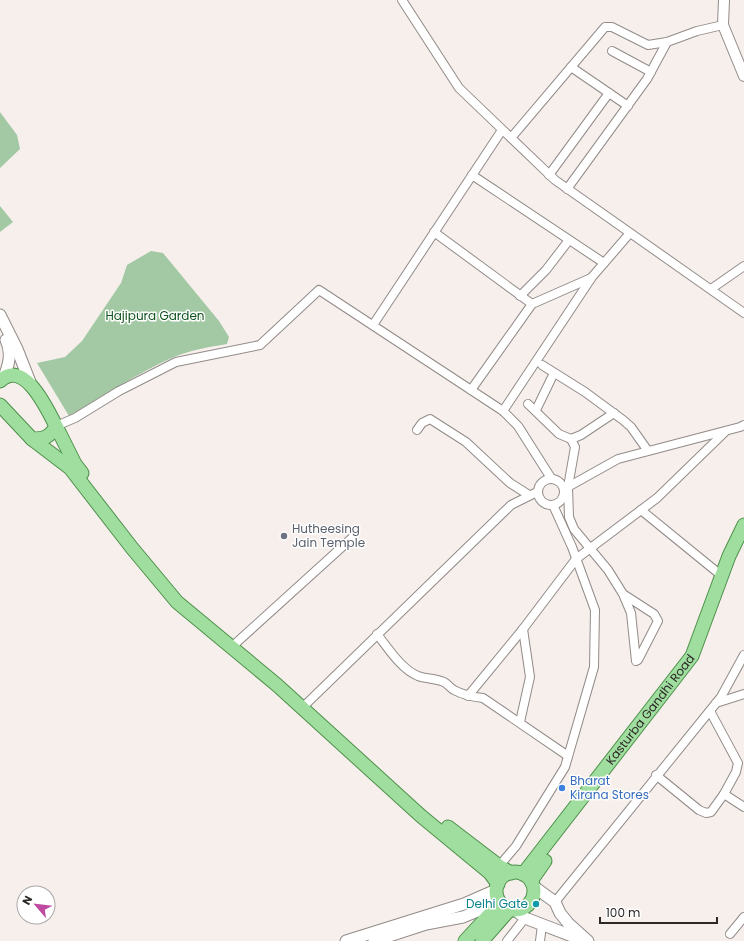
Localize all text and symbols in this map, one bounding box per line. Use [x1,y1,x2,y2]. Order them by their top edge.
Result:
park label: Hajipura Garden [105,307,205,324]
place label: Hutheesing Jain Temple [292,520,365,551]
marker: Hutheesing Jain Temple [279,531,289,541]
street label: Kasturba Gandhi Road [602,650,698,768]
place label: Bharat Kirana Stores [570,772,649,803]
marker: Bharat Kirana Stores [557,783,567,793]
north arrow [16,885,56,925]
text: N [18,893,36,908]
place label: Delhi Gate [466,895,528,912]
marker: Delhi Gate [531,899,541,909]
scale bar [600,899,717,925]
text: 100 m [606,904,640,921]

